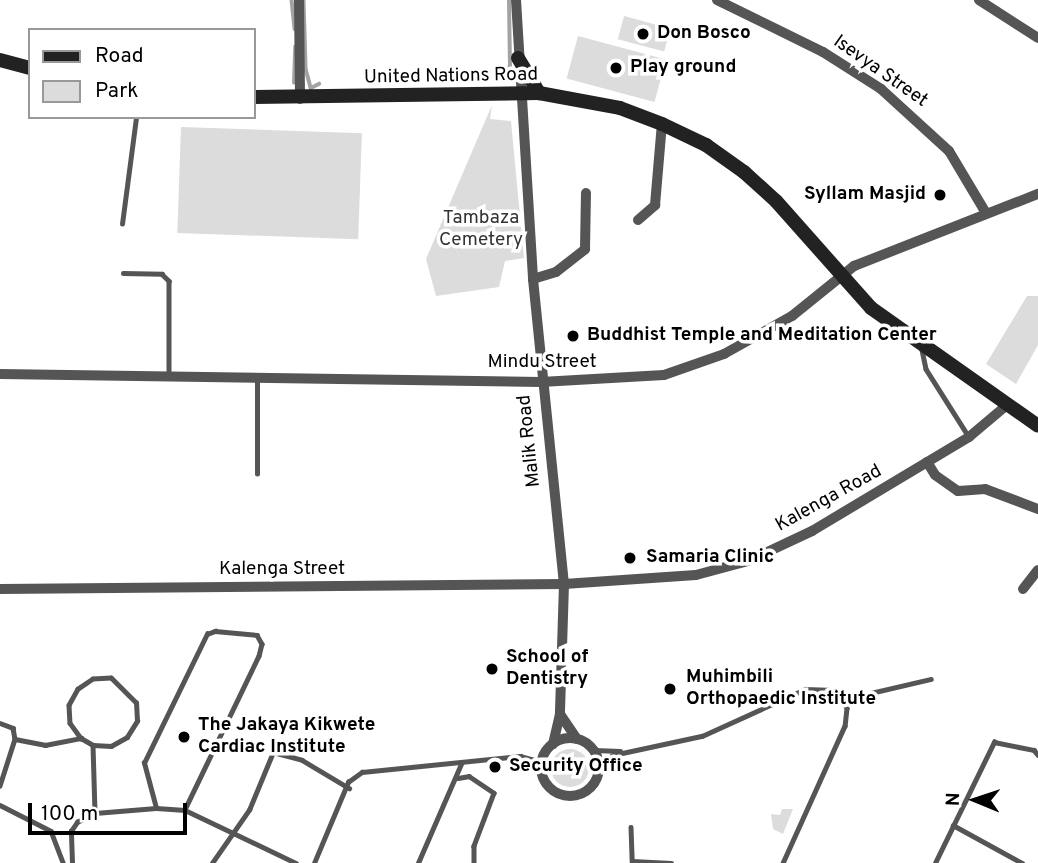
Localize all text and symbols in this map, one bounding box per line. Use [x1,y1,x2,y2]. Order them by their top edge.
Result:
place label: Don Bosco [657,23,751,45]
marker: Don Bosco [635,26,651,42]
legend [28,28,256,119]
street label: Isevya Street [828,31,932,113]
text: Road [95,43,144,70]
place label: Play ground [630,57,736,79]
marker: Play ground [608,60,624,76]
street label: United Nations Road [364,64,538,90]
text: Park [95,78,138,105]
place label: Syllam Masjid [804,184,926,206]
marker: Syllam Masjid [932,187,948,203]
park label: Tambaza Cemetery [439,208,523,252]
place label: Buddhist Temple and Meditation Center [587,325,937,347]
marker: Buddhist Temple and Meditation Center [565,328,581,344]
street label: Mindu Street [487,352,597,374]
street label: Malik Road [514,394,546,488]
street label: Kalenga Road [772,460,886,538]
place label: Samaria Clinic [646,547,774,569]
marker: Samaria Clinic [620,548,640,568]
street label: Kalenga Street [219,559,345,581]
place label: School of Dentistry [506,647,588,691]
marker: School of Dentistry [484,661,500,677]
place label: Muhimbili Orthopaedic Institute [686,667,876,711]
marker: Muhimbili Orthopaedic Institute [660,679,680,699]
place label: The Jakaya Kikwete Cardiac Institute [198,715,375,759]
marker: The Jakaya Kikwete Cardiac Institute [176,729,192,745]
place label: Security Office [509,756,642,778]
marker: Security Office [487,759,503,775]
north arrow [940,765,1010,835]
scale bar [32,790,191,834]
text: N [942,792,966,807]
text: 100 m [41,801,98,828]

